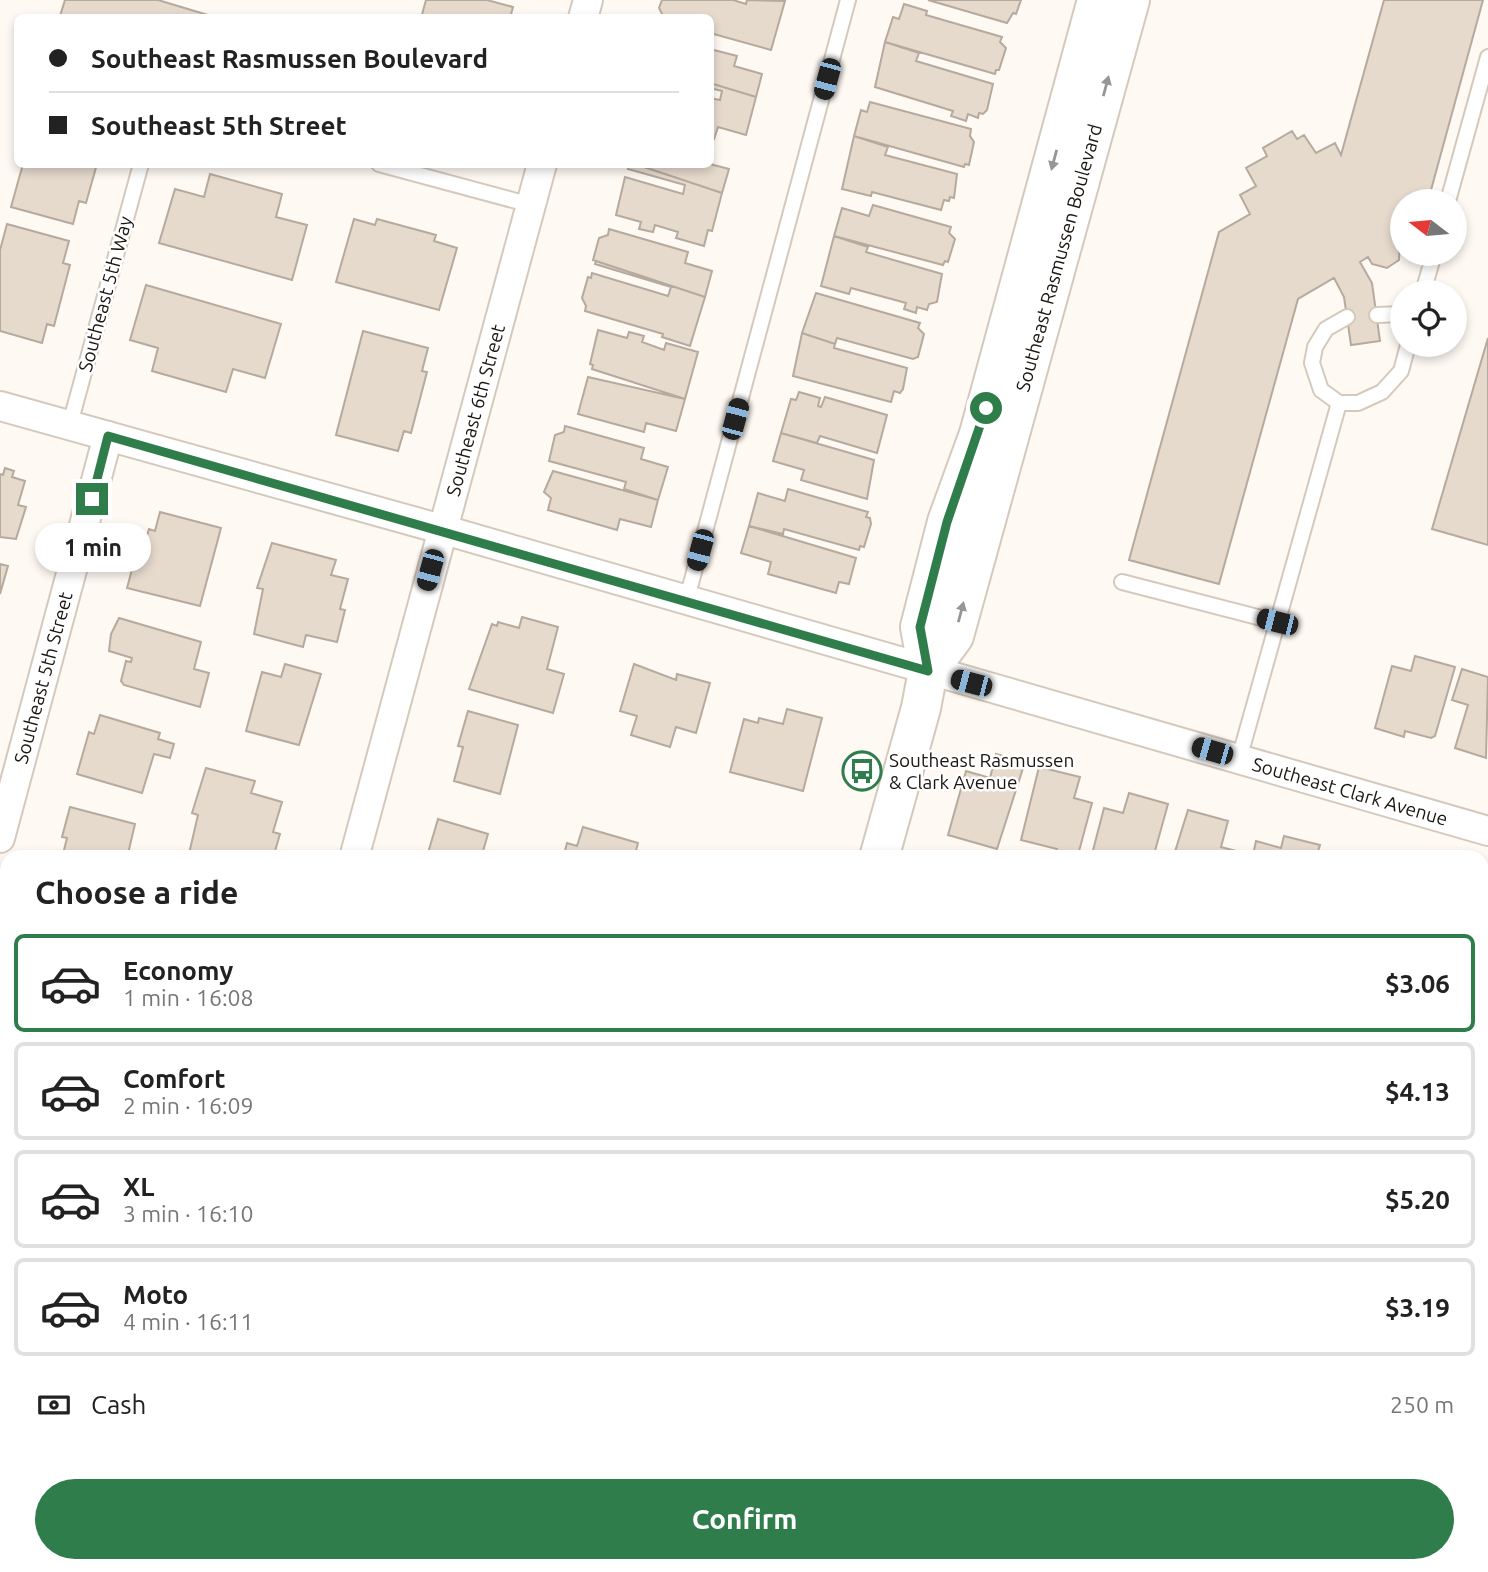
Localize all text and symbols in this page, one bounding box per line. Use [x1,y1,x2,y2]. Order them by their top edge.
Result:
text: Southeast Rasmussen Boulevard [91,44,488,73]
car [812,56,843,102]
one-way arrow [1101,75,1112,97]
text: Southeast 5th Street [91,111,347,140]
street label: Southeast Rasmussen Boulevard [1011,121,1106,394]
one-way arrow [1048,150,1058,171]
north arrow [1390,189,1466,266]
map controls [1390,189,1467,357]
street label: Southeast 5th Way [74,214,136,374]
button: locate [1390,280,1467,357]
street label: Southeast 6th Street [442,321,509,499]
route start [970,392,1002,424]
car [720,396,751,442]
route end [76,483,108,515]
callout: 1 min [34,524,150,572]
car [685,527,716,573]
text: 1 min [64,535,122,560]
car [415,547,446,593]
street label: Southeast 5th Street [9,589,77,766]
one-way arrow [956,601,966,622]
car [1255,607,1300,637]
car [948,667,995,699]
car [1189,735,1236,767]
place label: Southeast Rasmussen & Clark Avenue [889,749,1074,793]
bus stop icon: Southeast Rasmussen & Clark Avenue [841,750,883,792]
street label: Southeast Clark Avenue [1250,753,1450,830]
text: Choose a ride [35,874,238,910]
icon: car [39,952,102,1015]
text: Economy [123,956,233,985]
text: $3.06 [1385,969,1450,998]
text: 1 min · 16:08 [123,985,254,1010]
icon: car [39,1060,102,1123]
text: Comfort [123,1064,226,1093]
text: $4.13 [1385,1077,1450,1106]
text: 2 min · 16:09 [123,1093,254,1118]
icon: car [39,1168,102,1231]
text: XL [123,1172,154,1201]
text: $5.20 [1385,1185,1450,1214]
text: 3 min · 16:10 [123,1201,254,1226]
icon: car [39,1276,102,1339]
text: Moto [123,1280,188,1309]
text: $3.19 [1385,1293,1450,1322]
text: 4 min · 16:11 [123,1309,254,1334]
icon: cash [35,1386,73,1424]
text: Cash [91,1390,146,1419]
text: 250 m [1390,1392,1454,1417]
button: Confirm [35,1479,1454,1559]

